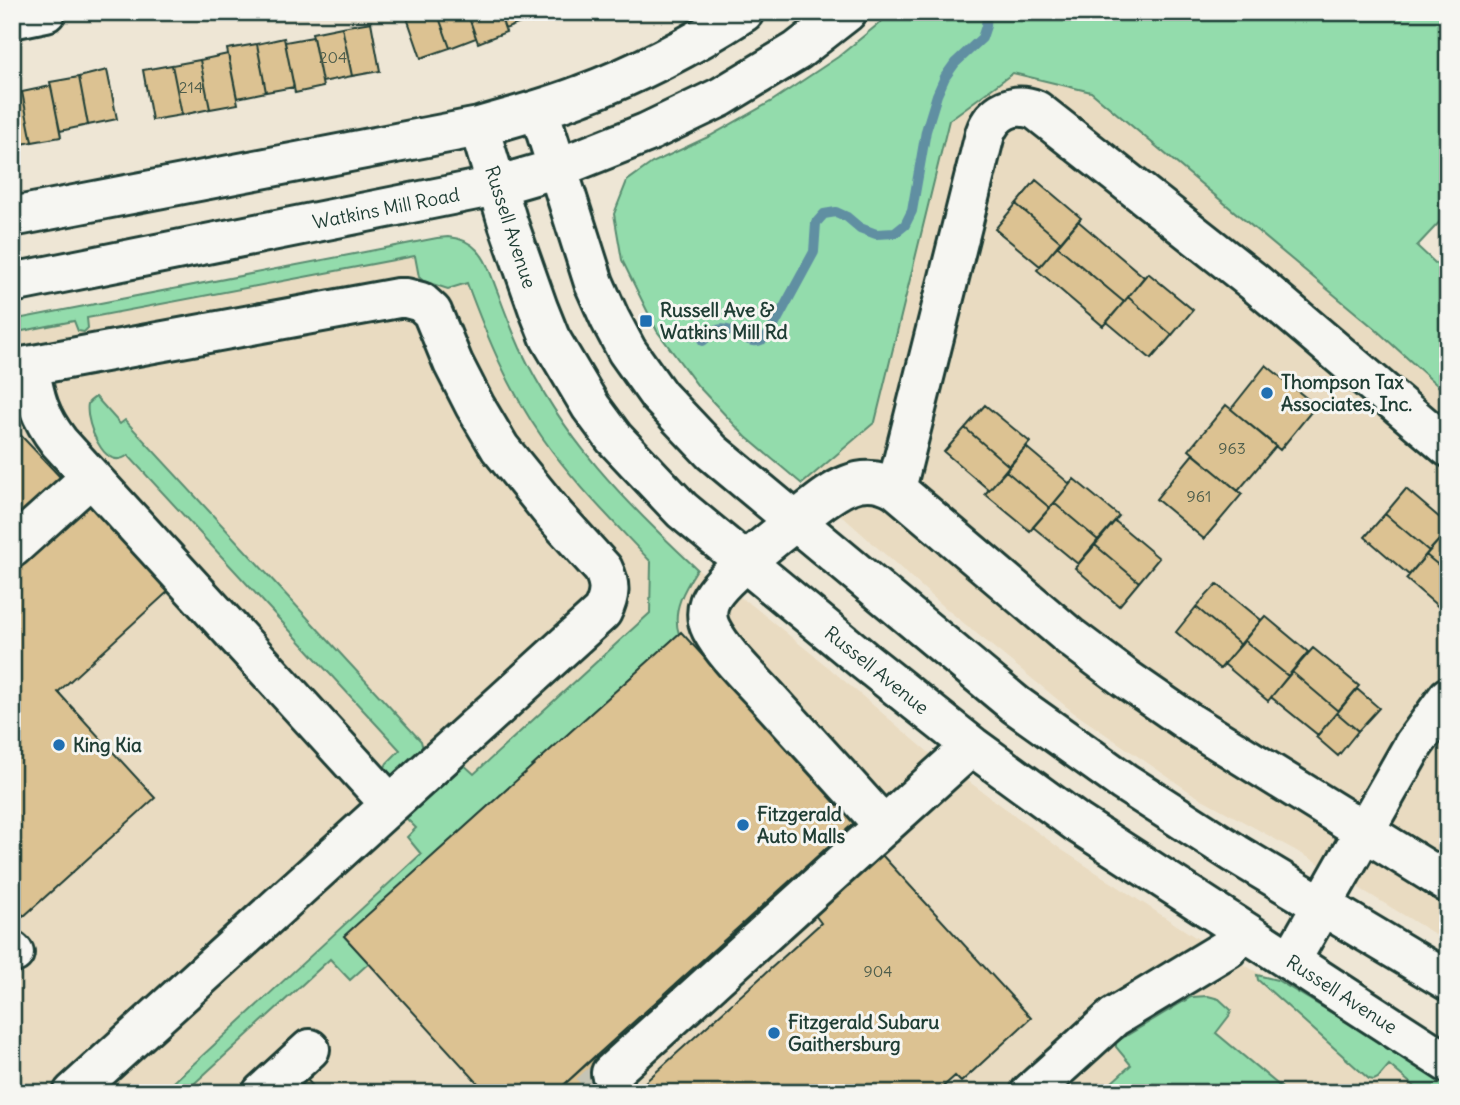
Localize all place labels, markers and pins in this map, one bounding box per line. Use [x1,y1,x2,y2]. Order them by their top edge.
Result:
place label: Russell Ave & Watkins Mill Rd [660,298,788,344]
marker: Russell Ave & Watkins Mill Rd [638,313,654,329]
place label: Thompson Tax Associates, Inc. [1281,370,1412,416]
marker: Thompson Tax Associates, Inc. [1259,385,1275,401]
place label: King Kia [73,733,142,757]
marker: King Kia [51,737,67,753]
place label: Fitzgerald Auto Malls [757,802,846,848]
marker: Fitzgerald Auto Malls [735,817,751,833]
place label: Fitzgerald Subaru Gaithersburg [788,1010,939,1056]
marker: Fitzgerald Subaru Gaithersburg [766,1025,782,1041]

